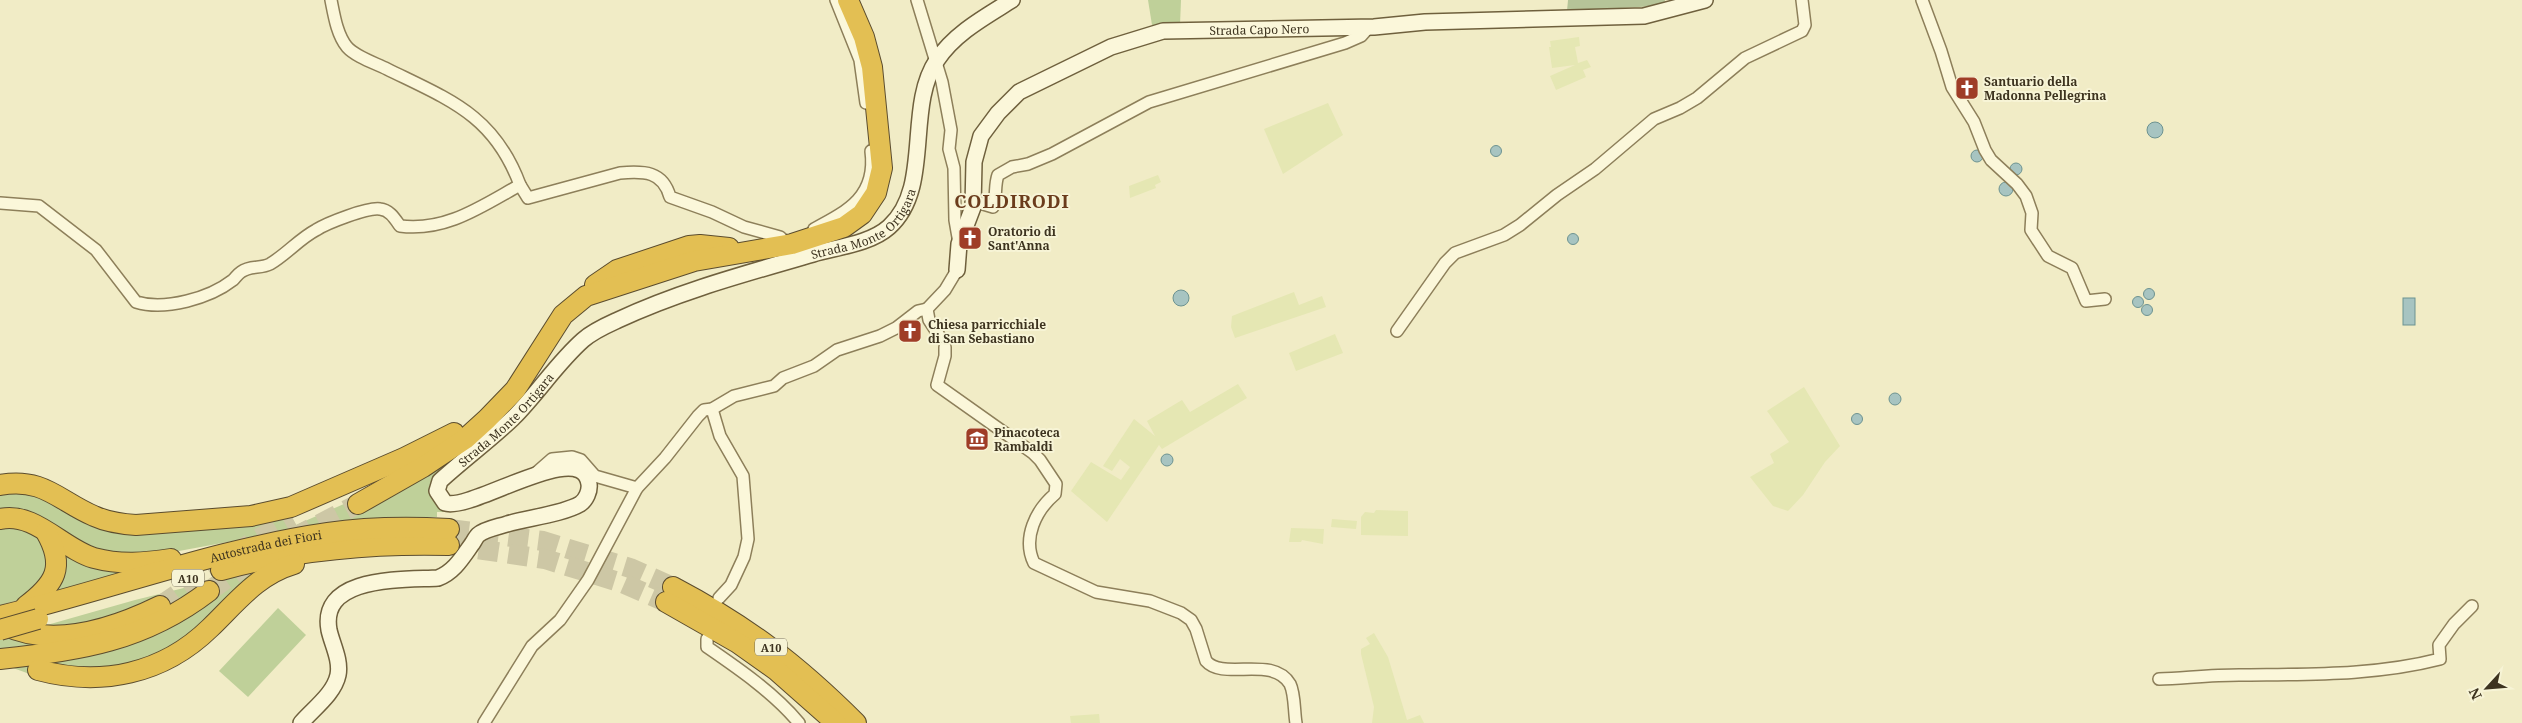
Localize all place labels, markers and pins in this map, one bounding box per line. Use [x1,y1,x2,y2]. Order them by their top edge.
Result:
place label: Santuario della Madonna Pellegrina [1984,73,2106,104]
church icon: Santuario della Madonna Pellegrina [1954,75,1980,101]
place label: Oratorio di Sant'Anna [988,223,1057,254]
church icon: Oratorio di Sant'Anna [957,225,983,251]
place label: Chiesa parricchiale di San Sebastiano [928,316,1046,347]
church icon: Chiesa parricchiale di San Sebastiano [897,318,923,344]
place label: Pinacoteca Rambaldi [994,424,1060,455]
museum icon: Pinacoteca Rambaldi [964,426,990,452]

